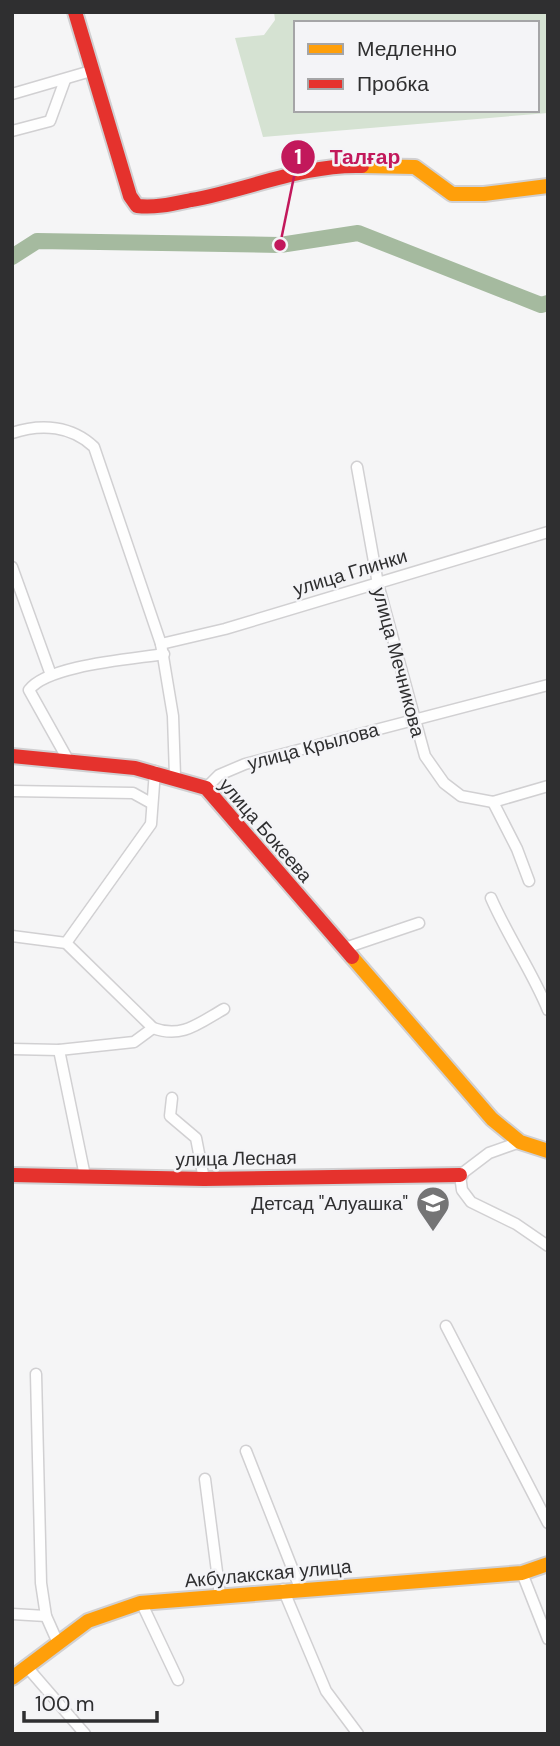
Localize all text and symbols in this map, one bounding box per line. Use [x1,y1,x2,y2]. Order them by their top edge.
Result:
legend [294,21,539,112]
text: Медленно [357,35,457,63]
text: Пробка [357,70,429,98]
callout: Талғар [280,136,414,178]
text: 1 [294,143,302,171]
text: Талғар [330,143,400,171]
street label: улица Глинки [290,543,410,602]
street label: улица Мечникова [367,585,431,740]
street label: улица Крылова [245,717,382,776]
street label: улица Бокеева [213,773,318,888]
street label: улица Лесная [175,1145,297,1172]
school or university icon: Детсад "Алуашка" [414,1184,452,1233]
place label: Детсад "Алуашка" [251,1191,408,1216]
street label: Акбулакская улица [184,1554,353,1593]
scale bar [24,1680,158,1724]
text: 100 m [35,1690,95,1718]

